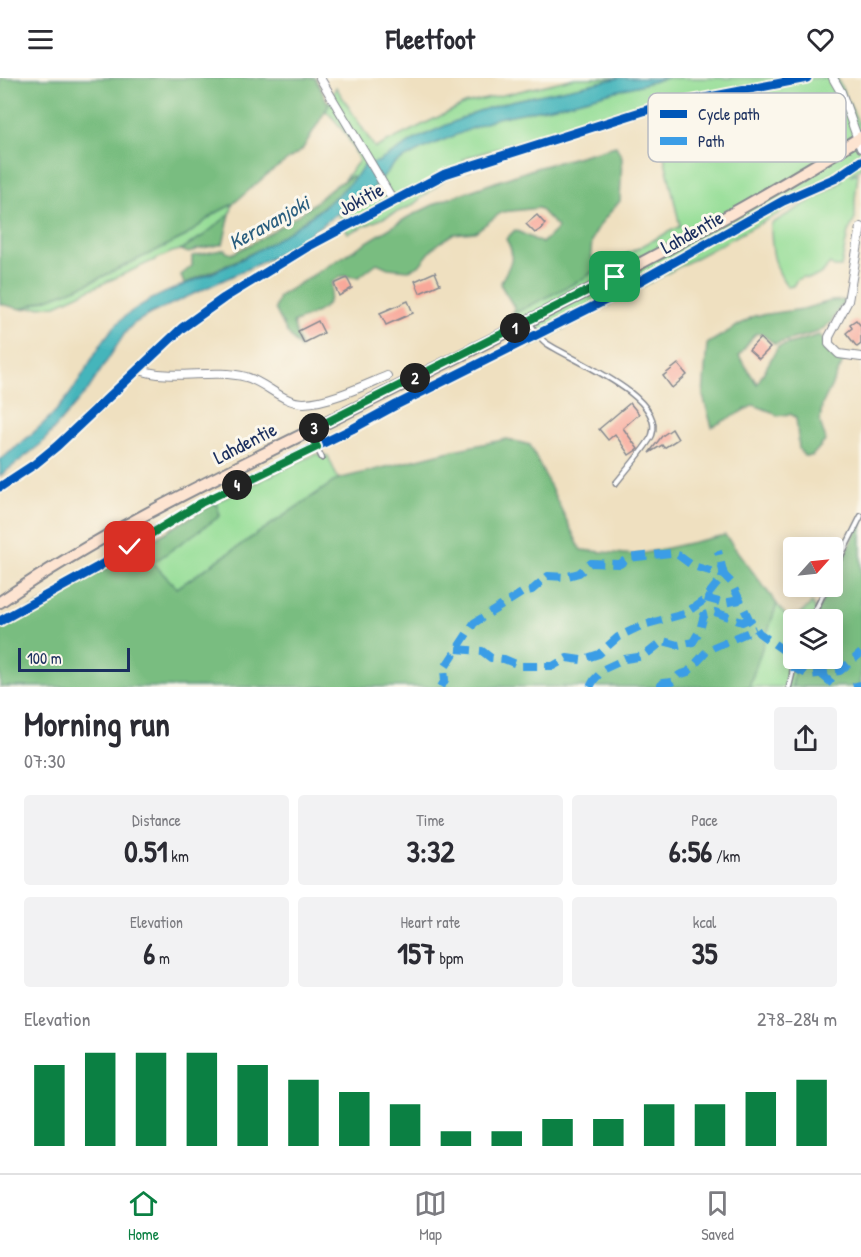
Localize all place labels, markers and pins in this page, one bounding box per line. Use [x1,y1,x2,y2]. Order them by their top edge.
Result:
pin [589,251,640,302]
pin: 1 [500,313,530,343]
pin: 2 [400,363,430,393]
pin: 3 [299,413,329,443]
pin: 4 [222,470,252,500]
pin [104,521,155,572]

